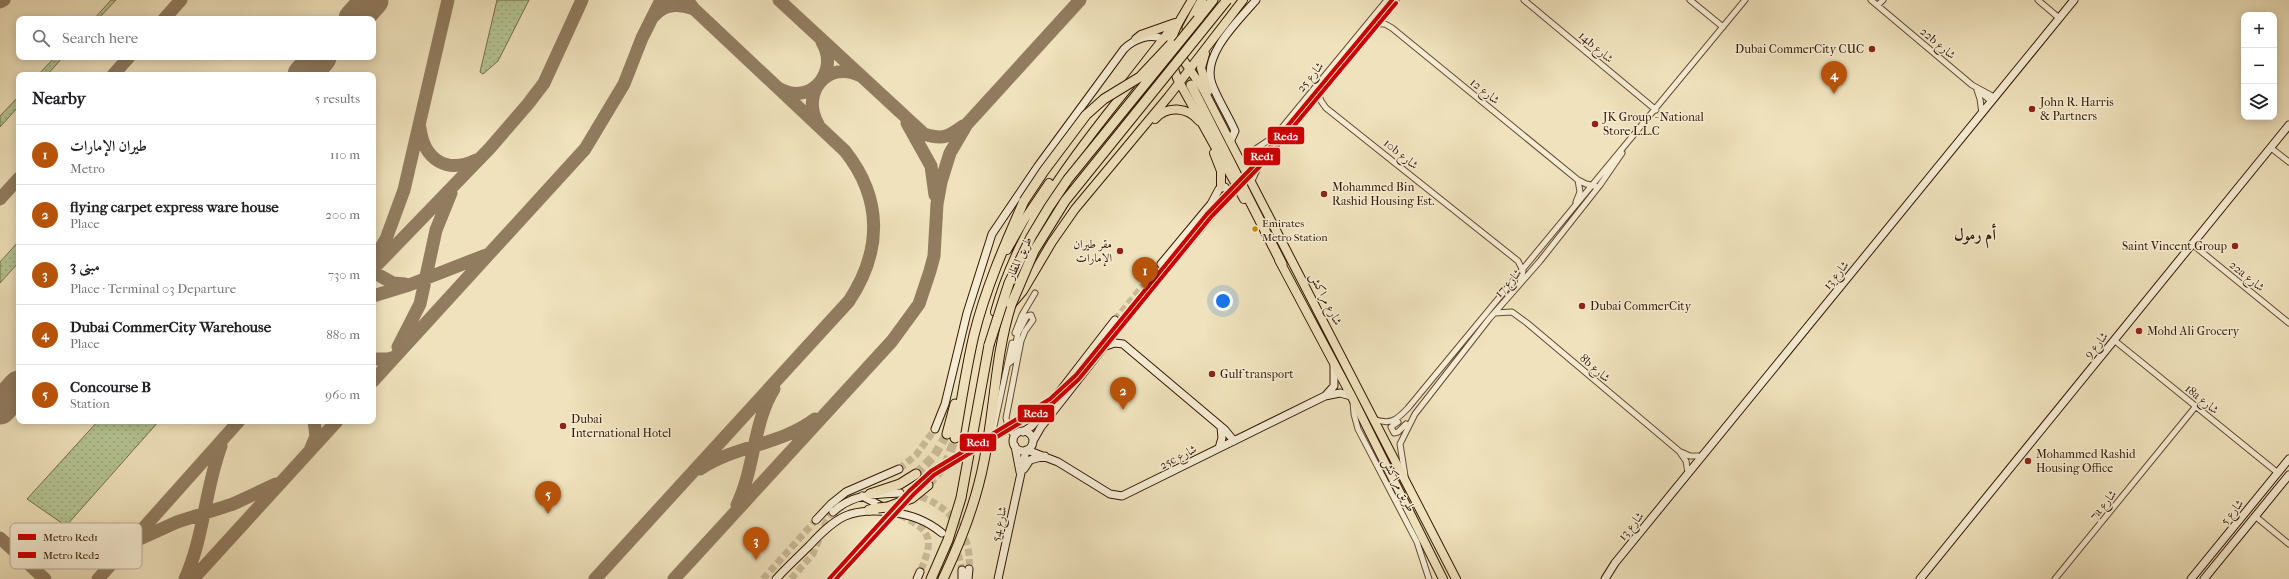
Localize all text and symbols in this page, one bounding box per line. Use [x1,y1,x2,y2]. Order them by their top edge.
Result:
map controls [2241,12,2277,120]
button: + [2241,12,2277,48]
search box [16,16,376,60]
street label: 22b شارع [1915,24,1959,65]
icon: search [30,27,52,49]
street label: 14b شارع [1573,28,1616,69]
text: Search here [62,29,138,47]
place label: Dubai CommerCity CUC [1735,42,1864,56]
marker: Dubai CommerCity CUC [1867,44,1877,54]
button: − [2241,48,2277,84]
street label: شارع 25 [1294,59,1330,97]
pin: 4 [1821,61,1847,94]
street label: شارع 12 [1465,75,1503,110]
button: layers [2241,84,2277,120]
text: Nearby [32,88,86,108]
text: 5 results [315,91,360,106]
place label: John R. Harris & Partners [2039,95,2114,123]
marker: John R. Harris & Partners [2027,104,2037,114]
place label: JK Group - National Store L.L.C [1602,110,1705,138]
marker: JK Group - National Store L.L.C [1590,119,1600,129]
line badge: Red2 [1267,126,1305,145]
text: Red2 [1274,130,1299,143]
street label: 10b شارع [1378,136,1421,175]
text: طيران الإمارات [70,137,147,155]
text: 1 [43,147,47,162]
text: 110 m [330,147,360,162]
line badge: Red1 [1243,147,1281,166]
text: Red1 [1250,150,1274,163]
text: Metro [70,161,105,176]
place label: Mohammed Bin Rashid Housing Est. [1332,180,1435,208]
marker: Mohammed Bin Rashid Housing Est. [1319,189,1329,199]
text: flying carpet express ware house [70,198,279,216]
text: 2 [42,207,48,222]
text: 200 m [325,207,360,222]
text: Place [70,216,100,231]
place label: Emirates Metro Station [1262,217,1328,244]
district label: أم رمول [1954,223,1996,249]
marker: Emirates Metro Station [1250,224,1260,234]
street label: طريق المطار [1003,234,1036,283]
place label: مقر طيران الإمارات [1073,237,1112,267]
place label: Saint Vincent Group [2122,239,2227,253]
marker: Saint Vincent Group [2230,241,2240,251]
marker: مقر طيران الإمارات [1115,246,1125,256]
text: مبنى 3 [70,257,100,275]
pin: 1 [1132,257,1158,290]
street label: شارع 13 [1820,258,1855,295]
street label: 22a شارع [2224,258,2268,298]
street label: شارع 17 [1492,266,1527,303]
text: 3 [42,267,48,282]
text: 730 m [328,267,360,282]
street label: شارع مراكش [1303,271,1345,329]
text: Place · Terminal 03 Departure [70,281,236,296]
your location [1213,291,1233,311]
place label: Dubai CommerCity [1590,299,1692,313]
marker: Dubai CommerCity [1577,301,1587,311]
text: Dubai CommerCity Warehouse [70,318,271,336]
place label: Mohd Ali Grocery [2147,324,2240,338]
marker: Mohd Ali Grocery [2134,326,2144,336]
text: 4 [41,327,49,342]
text: 880 m [326,327,360,342]
street label: شارع 9 [2081,329,2114,363]
text: Place [70,336,100,351]
street label: 8b شارع [1574,351,1613,388]
place label: Gulf transport [1220,367,1294,381]
marker: Gulf transport [1207,369,1217,379]
pin: 2 [1110,377,1136,410]
text: Concourse B [70,378,151,396]
street label: 18a شارع [2180,381,2222,420]
text: 5 [42,387,48,402]
text: 960 m [325,387,360,402]
text: Station [70,396,110,411]
line badge: Red2 [1017,404,1055,423]
text: Red2 [1024,407,1049,420]
place label: Dubai International Hotel [571,412,672,440]
marker: Dubai International Hotel [558,421,568,431]
line badge: Red1 [959,433,997,452]
text: Red1 [966,436,990,449]
street label: 25c شارع [1157,442,1201,476]
place label: Mohammed Rashid Housing Office [2036,447,2136,475]
street label: طريق مراكش [1378,456,1418,515]
marker: Mohammed Rashid Housing Office [2023,456,2033,466]
pin: 5 [535,481,561,514]
street label: 7a شارع [2087,487,2123,525]
street label: شارع 5 [2218,496,2250,530]
street label: شارع 54 [988,505,1014,544]
street label: شارع 13 [1615,509,1650,546]
legend [10,523,142,569]
pin: 3 [743,527,769,560]
text: Metro Red1 [43,531,98,544]
text: Metro Red2 [43,549,100,562]

